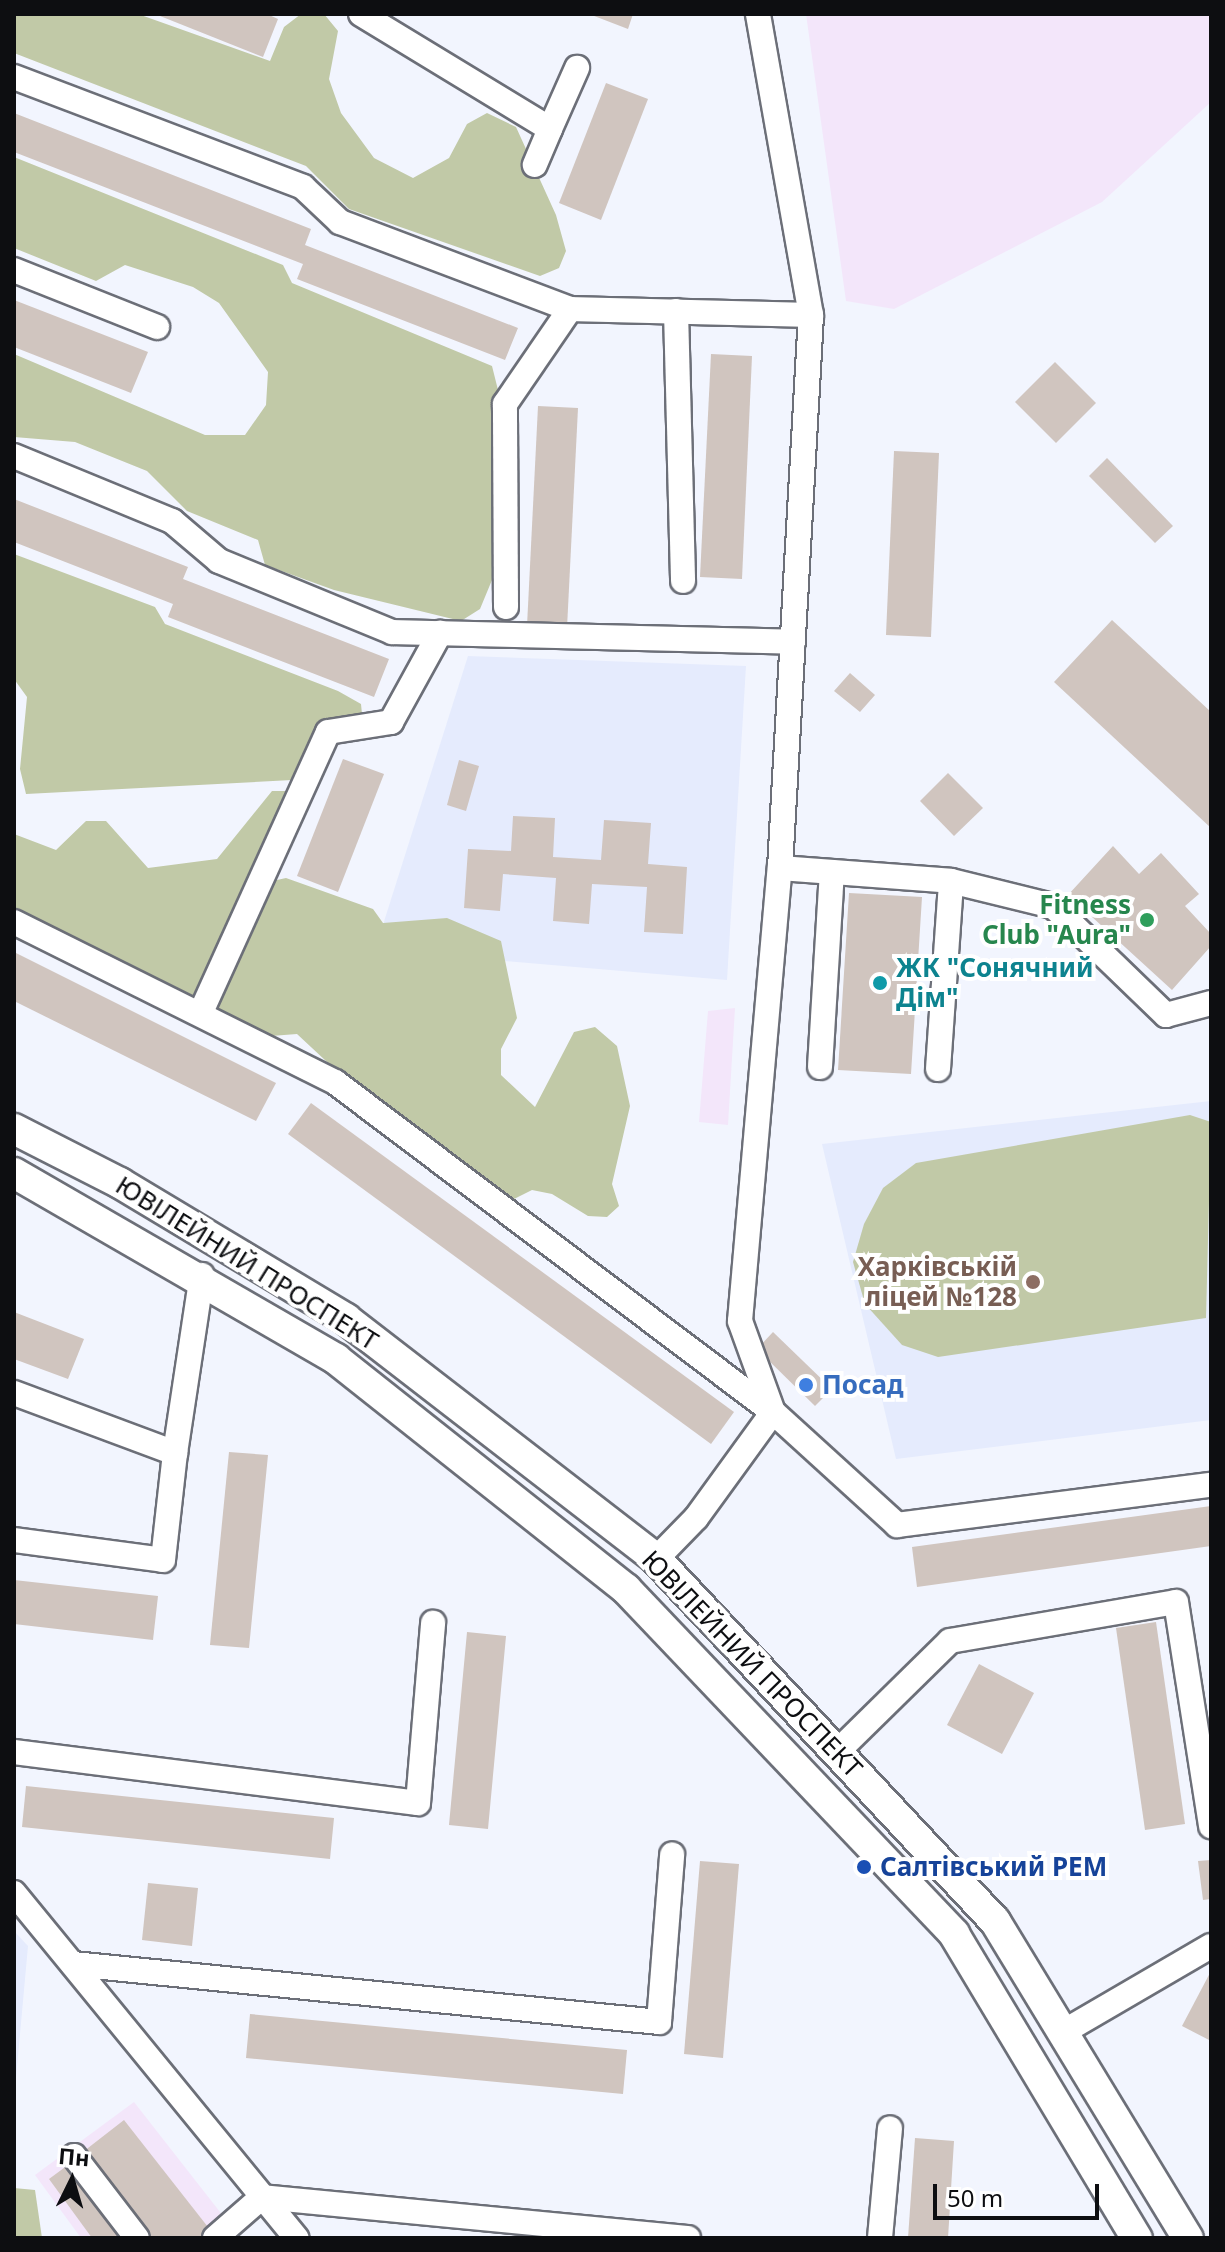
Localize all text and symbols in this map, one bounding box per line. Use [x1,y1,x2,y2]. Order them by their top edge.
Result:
place label: Fitness Club "Aura" [982,889,1131,950]
marker: Fitness Club "Aura" [1138,911,1156,929]
place label: ЖК "Сонячний Дім" [896,952,1094,1014]
marker: ЖК "Сонячний Дім" [871,974,889,992]
street label: ЮВІЛЕЙНИЙ ПРОСПЕКТ [110,1169,384,1357]
place label: Харківській ліцей №128 [858,1251,1017,1312]
marker: Харківській ліцей №128 [1024,1273,1042,1291]
place label: Посад [822,1369,904,1401]
marker: Посад [797,1376,815,1394]
street label: ЮВІЛЕЙНИЙ ПРОСПЕКТ [635,1544,869,1784]
place label: Салтівський РЕМ [880,1851,1107,1883]
marker: Салтівський РЕМ [855,1858,873,1876]
north arrow [32,2140,112,2220]
text: Пн [57,2140,91,2172]
scale bar [937,2168,1103,2218]
text: 50 m [947,2181,1003,2214]

